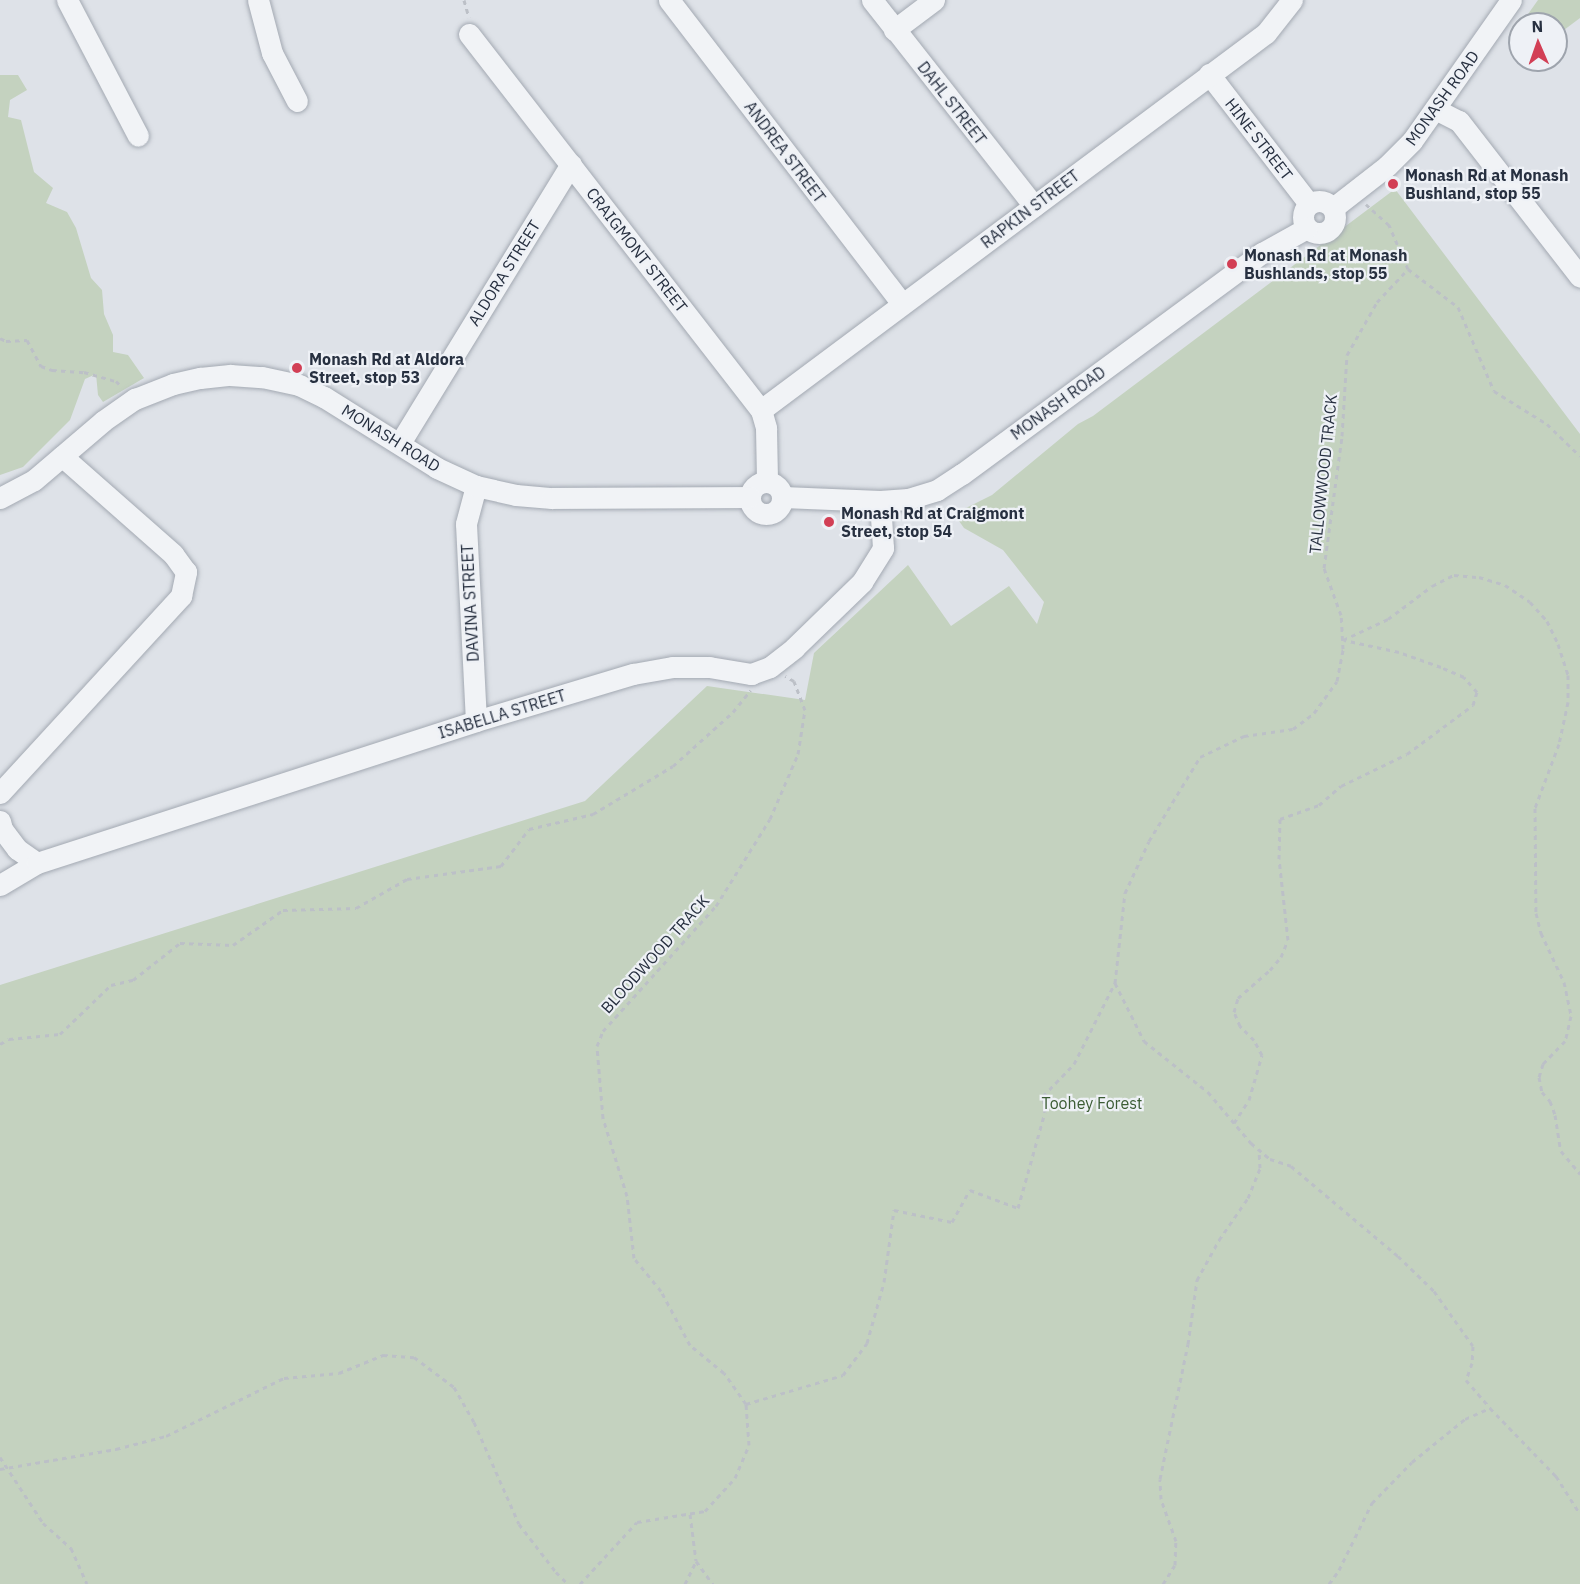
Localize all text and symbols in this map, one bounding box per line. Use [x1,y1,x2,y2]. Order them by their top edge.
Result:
north arrow [1508,12,1568,72]
text: N [1531,16,1544,36]
street label: MONASH ROAD [1401,47,1483,149]
street label: DAHL STREET [914,58,990,148]
street label: HINE STREET [1221,94,1297,184]
street label: ANDREA STREET [741,97,829,207]
place label: Monash Rd at Monash Bushland, stop 55 [1405,165,1568,203]
street label: RAPKIN STREET [977,166,1083,252]
marker: Monash Rd at Monash Bushland, stop 55 [1386,177,1400,191]
street label: CRAIGMONT STREET [582,184,692,316]
street label: ALDORA STREET [464,217,544,329]
place label: Monash Rd at Monash Bushlands, stop 55 [1244,245,1407,283]
marker: Monash Rd at Monash Bushlands, stop 55 [1225,257,1239,271]
place label: Monash Rd at Aldora Street, stop 53 [309,349,464,387]
marker: Monash Rd at Aldora Street, stop 53 [290,361,304,375]
street label: MONASH ROAD [1007,362,1109,444]
street label: TALLOWWOOD TRACK [1305,393,1341,555]
street label: MONASH ROAD [338,400,444,476]
place label: Monash Rd at Craigmont Street, stop 54 [841,503,1024,541]
marker: Monash Rd at Craigmont Street, stop 54 [822,515,836,529]
street label: DAVINA STREET [457,544,483,662]
street label: ISABELLA STREET [436,685,568,743]
street label: BLOODWOOD TRACK [597,891,713,1017]
park label: Toohey Forest [1042,1093,1142,1113]

